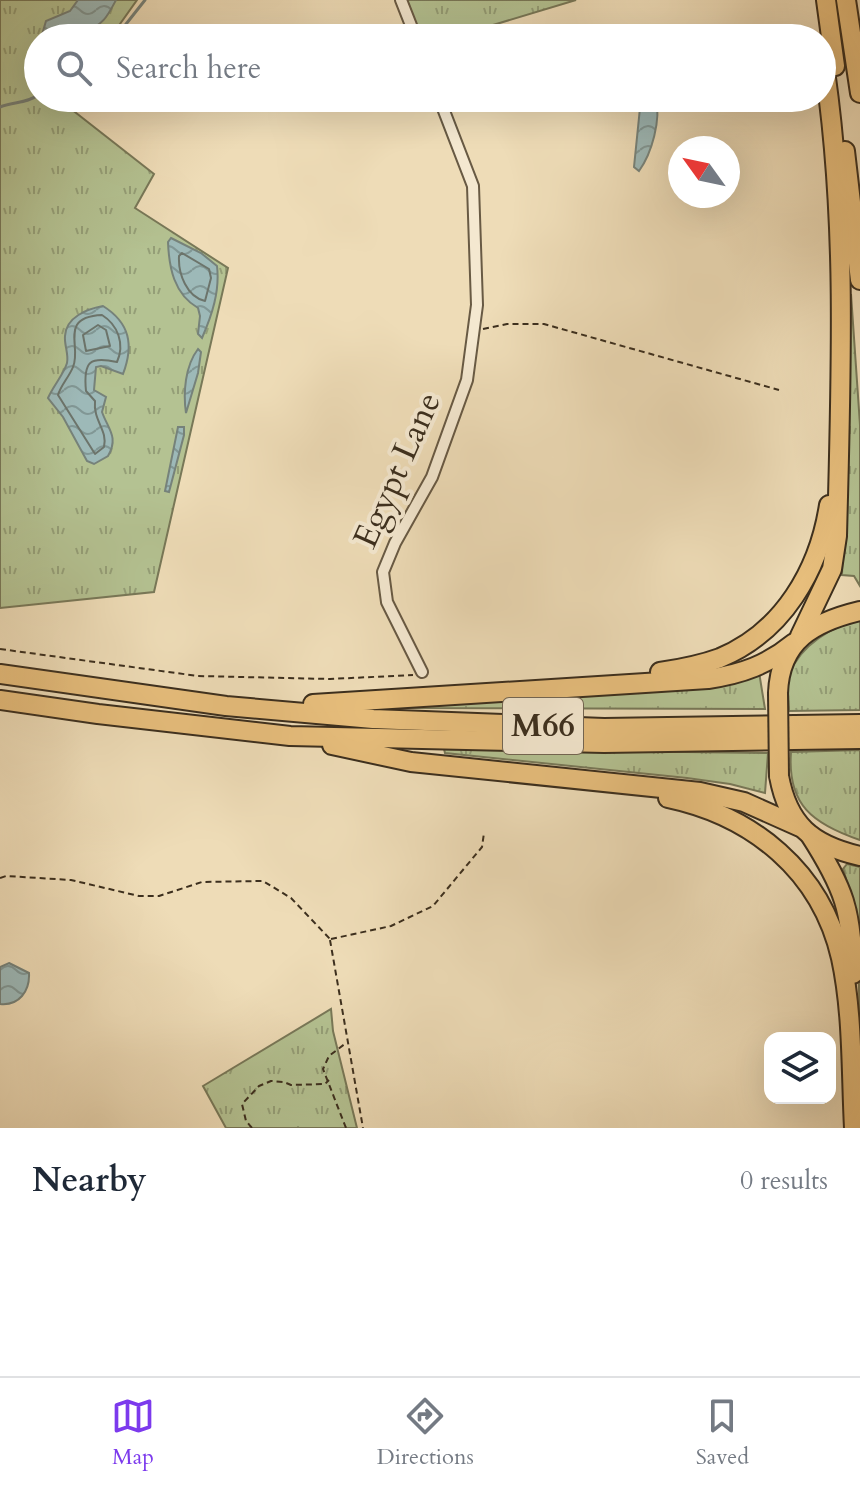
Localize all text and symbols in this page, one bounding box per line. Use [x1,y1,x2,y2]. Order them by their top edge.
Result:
search box [24,24,836,112]
icon: search [52,46,96,90]
text: Search here [116,48,261,89]
north arrow [668,136,740,208]
street label: Egypt Lane [342,385,452,555]
road number: M66 [503,698,583,754]
map controls [764,1032,836,1104]
button: layers [764,1032,836,1104]
text: Nearby [32,1157,147,1203]
text: 0 results [740,1163,828,1198]
tab: Map [111,1394,155,1472]
tab: Directions [377,1394,474,1472]
tab: Saved [696,1394,749,1472]

